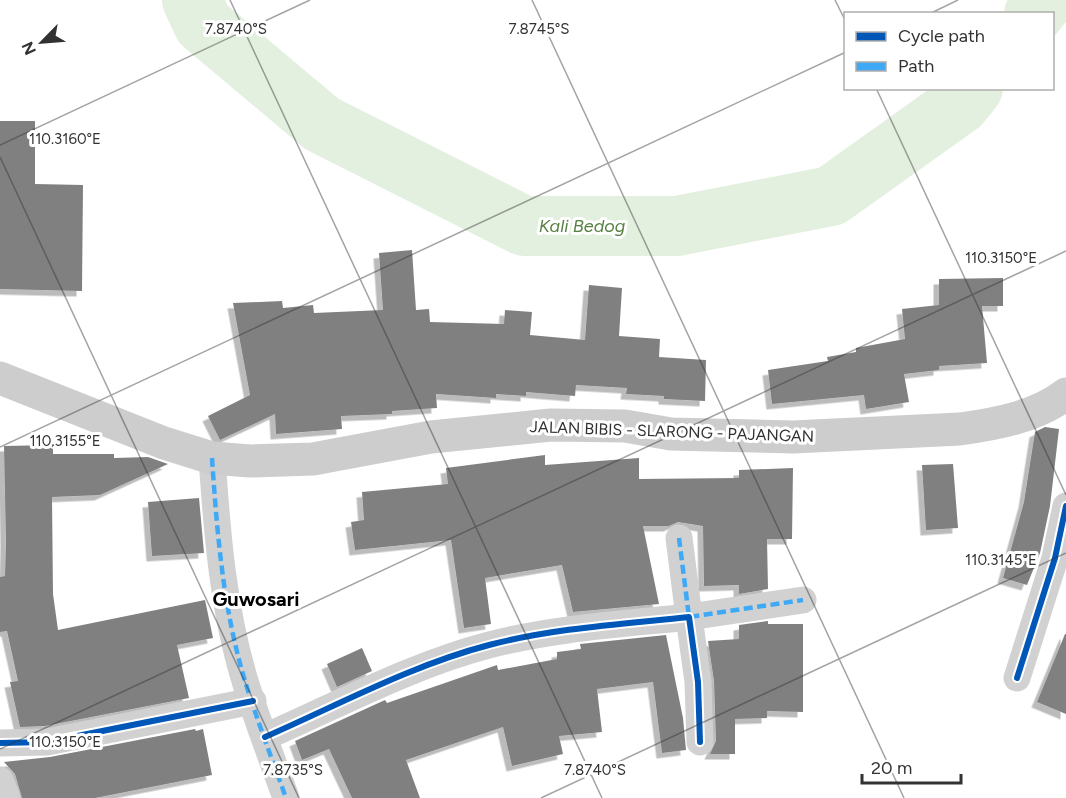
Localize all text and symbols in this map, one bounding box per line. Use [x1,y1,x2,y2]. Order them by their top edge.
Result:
north arrow [12,12,72,72]
legend [844,12,1054,90]
text: 7.8740°S [205,20,267,38]
text: 7.8745°S [508,20,570,38]
text: Cycle path [898,25,985,47]
text: N [18,39,40,58]
text: Path [898,55,934,77]
text: 110.3160°E [29,130,101,148]
water label: Kali Bedog [539,215,626,237]
text: 110.3150°E [965,249,1037,267]
street label: JALAN BIBIS - SLARONG - PAJANGAN [529,417,815,446]
text: 110.3155°E [29,432,101,450]
text: 110.3145°E [965,551,1037,569]
district label: Guwosari [212,587,300,611]
text: 110.3150°E [29,733,101,751]
scale bar [862,747,961,785]
text: 20 m [871,757,912,779]
text: 7.8735°S [263,761,323,779]
text: 7.8740°S [564,761,626,779]

